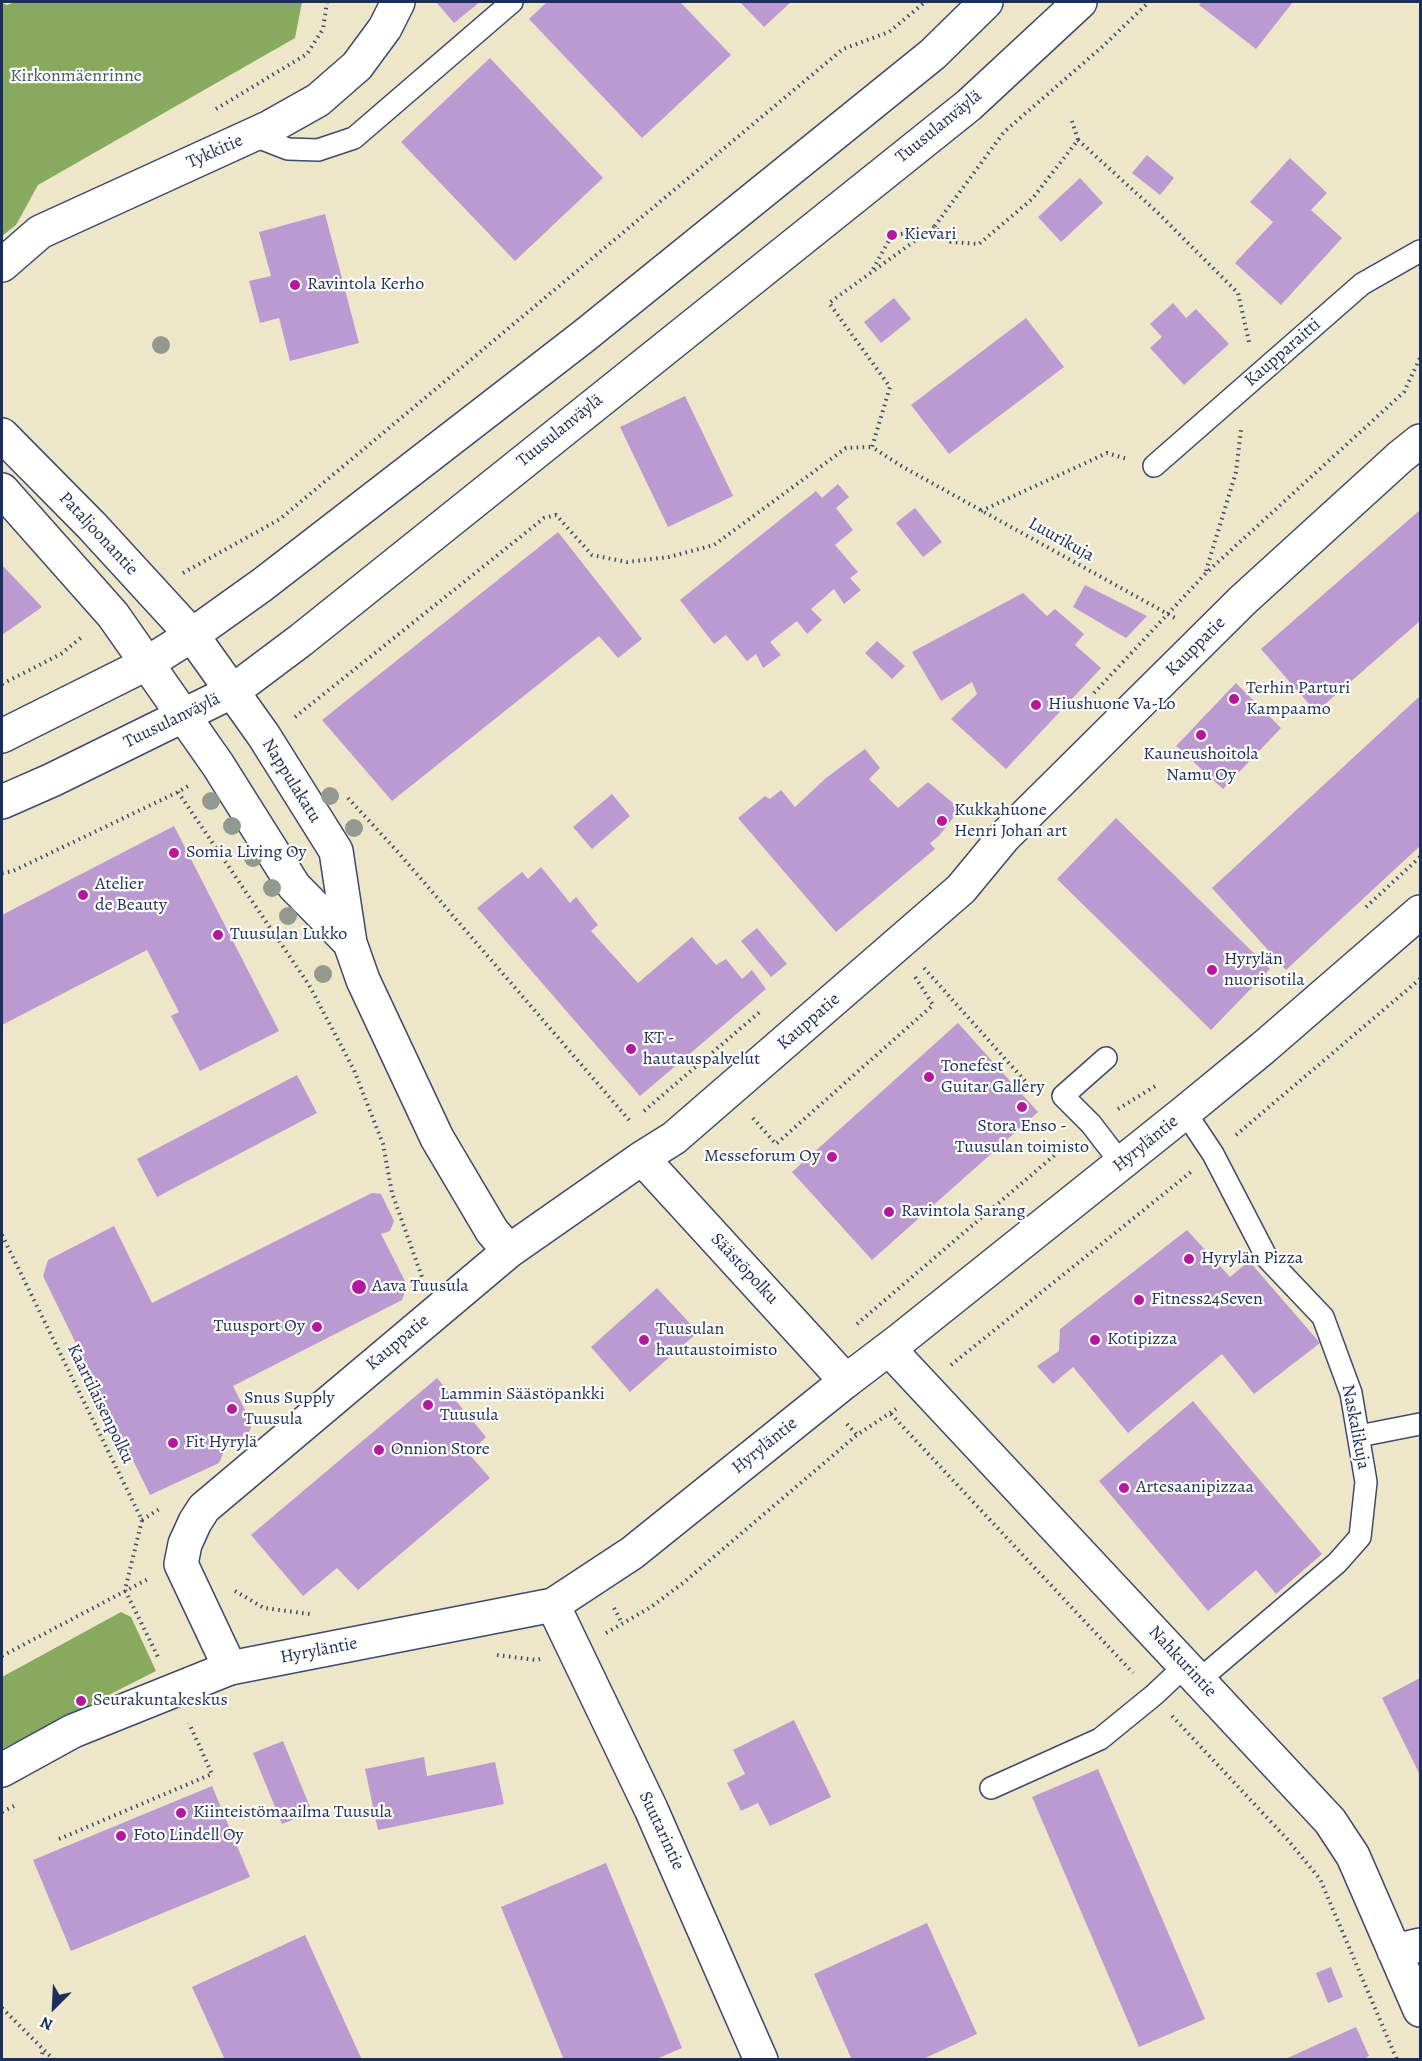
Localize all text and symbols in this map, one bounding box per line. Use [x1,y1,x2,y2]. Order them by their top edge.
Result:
park label: Kirkonmäenrinne [10,66,142,88]
street label: Tuusulanväylä [892,86,986,168]
street label: Tykkitie [184,130,246,174]
place label: Kievari [904,224,957,246]
marker: Kievari [885,228,899,242]
place label: Ravintola Kerho [307,274,424,296]
marker: Ravintola Kerho [288,278,302,292]
street label: Kaupparaitti [1241,314,1325,392]
street label: Tuusulanväylä [513,390,607,472]
street label: Pataljoonantie [54,488,142,580]
street label: Luurikuja [1024,513,1098,567]
street label: Kauppatie [1162,613,1230,681]
place label: Terhin Parturi Kampaamo [1246,678,1350,720]
street label: Tuusulanväylä [120,688,224,754]
marker: Terhin Parturi Kampaamo [1227,692,1241,706]
place label: Hiushuone Va-Lo [1048,694,1176,716]
marker: Hiushuone Va-Lo [1029,698,1043,712]
marker: Kauneushoitola Namu Oy [1194,728,1208,742]
street label: Nappulakatu [257,735,325,827]
place label: Kauneushoitola Namu Oy [1143,744,1259,786]
place label: Kukkahuone Henri Johan art [954,800,1067,842]
marker: Kukkahuone Henri Johan art [935,814,949,828]
place label: Somia Living Oy [186,842,307,864]
marker: Somia Living Oy [167,846,181,860]
place label: Atelier de Beauty [95,874,167,916]
marker: Atelier de Beauty [76,888,90,902]
place label: Tuusulan Lukko [230,924,347,946]
marker: Tuusulan Lukko [211,928,225,942]
place label: Hyrylän nuorisotila [1224,949,1305,992]
marker: Hyrylän nuorisotila [1205,963,1219,977]
street label: Kauppatie [773,989,845,1055]
place label: KT - hautauspalvelut [643,1028,760,1070]
marker: KT - hautauspalvelut [624,1042,638,1056]
place label: Tonefest Guitar Gallery [941,1056,1044,1098]
marker: Tonefest Guitar Gallery [922,1070,936,1084]
marker: Stora Enso - Tuusulan toimisto [1015,1100,1029,1114]
street label: Hyryläntie [1109,1111,1183,1177]
place label: Stora Enso - Tuusulan toimisto [955,1116,1089,1158]
place label: Messeforum Oy [704,1146,820,1168]
marker: Messeforum Oy [825,1150,839,1164]
place label: Ravintola Sarang [901,1201,1025,1223]
marker: Ravintola Sarang [882,1205,896,1219]
street label: Säästöpolku [706,1229,782,1309]
place label: Hyrylän Pizza [1201,1248,1303,1270]
marker: Hyrylän Pizza [1182,1252,1196,1266]
place label: Aava Tuusula [372,1276,469,1298]
marker: Aava Tuusula [350,1278,368,1296]
place label: Fitness24Seven [1151,1289,1263,1311]
marker: Fitness24Seven [1132,1293,1146,1307]
street label: Kauppatie [362,1310,434,1376]
place label: Tuusport Oy [213,1316,305,1338]
place label: Tuusulan hautaustoimisto [656,1319,777,1362]
marker: Tuusport Oy [310,1320,324,1334]
place label: Kotipizza [1107,1329,1177,1351]
marker: Tuusulan hautaustoimisto [637,1333,651,1347]
marker: Kotipizza [1088,1333,1102,1347]
street label: Kaartilaisenpolku [62,1341,138,1467]
street label: Naskalikuja [1336,1383,1374,1471]
place label: Lammin Säästöpankki Tuusula [440,1384,605,1426]
place label: Snus Supply Tuusula [244,1388,334,1430]
marker: Lammin Säästöpankki Tuusula [421,1398,435,1412]
marker: Snus Supply Tuusula [225,1402,239,1416]
street label: Hyryläntie [728,1413,802,1479]
place label: Fit Hyrylä [185,1432,257,1454]
marker: Fit Hyrylä [166,1436,180,1450]
place label: Onnion Store [391,1439,490,1461]
marker: Onnion Store [372,1443,386,1457]
place label: Artesaanipizzaa [1136,1477,1254,1499]
marker: Artesaanipizzaa [1117,1481,1131,1495]
street label: Nahkurintie [1143,1622,1221,1702]
street label: Hyryläntie [279,1633,359,1669]
place label: Seurakuntakeskus [93,1690,228,1712]
marker: Seurakuntakeskus [74,1694,88,1708]
street label: Suutarintie [633,1788,689,1874]
place label: Kiinteistömaailma Tuusula [193,1802,392,1824]
marker: Kiinteistömaailma Tuusula [174,1806,188,1820]
place label: Foto Lindell Oy [133,1825,244,1847]
marker: Foto Lindell Oy [114,1829,128,1843]
north arrow [24,1977,84,2037]
text: N [37,2011,56,2036]

